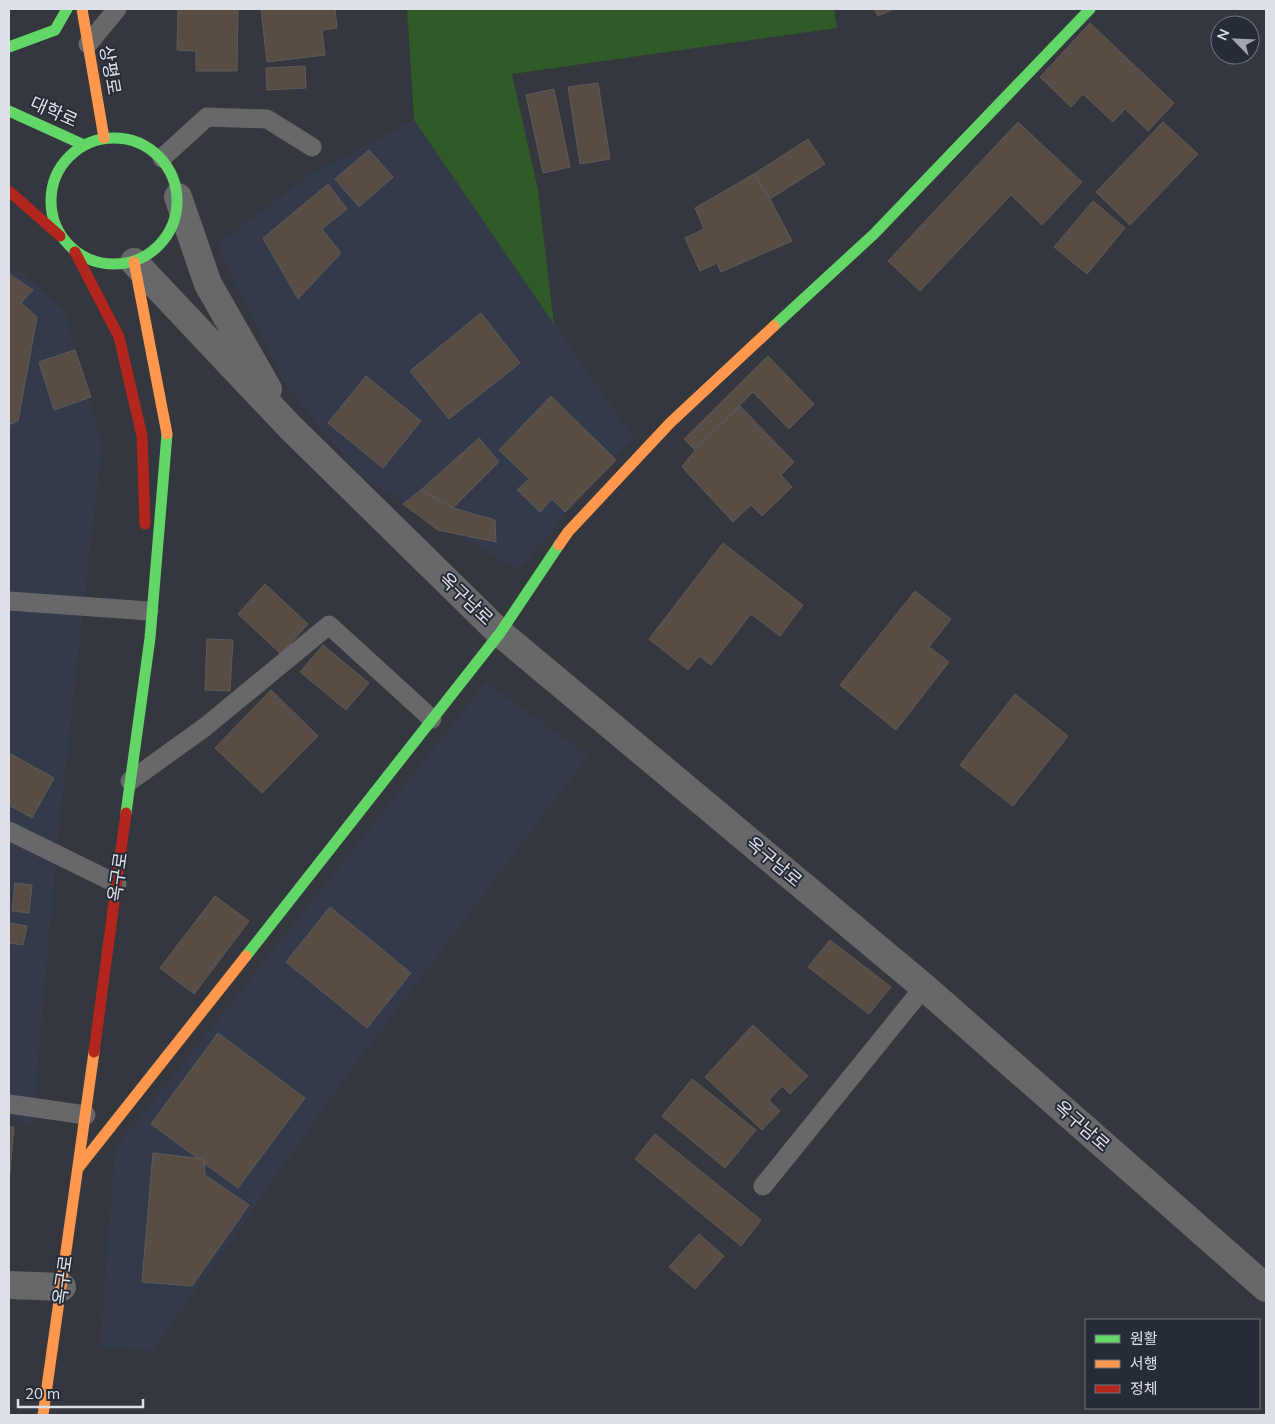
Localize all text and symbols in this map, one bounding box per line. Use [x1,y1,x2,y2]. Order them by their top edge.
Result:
north arrow [1210,15,1260,65]
text: N [1213,26,1233,43]
street label: 상평로 [95,43,126,96]
street label: 대학로 [27,91,82,132]
street label: 옥구남로 [435,567,498,630]
street label: 옥구남로 [742,832,807,892]
street label: 옥구로 [103,851,132,903]
street label: 옥구남로 [1050,1095,1115,1156]
street label: 옥구로 [48,1254,77,1306]
legend [1085,1319,1260,1409]
text: 원활 [1130,1329,1158,1348]
text: 서행 [1130,1354,1158,1373]
scale bar [18,1376,142,1408]
text: 정체 [1130,1379,1158,1398]
text: 20 m [25,1384,60,1403]

